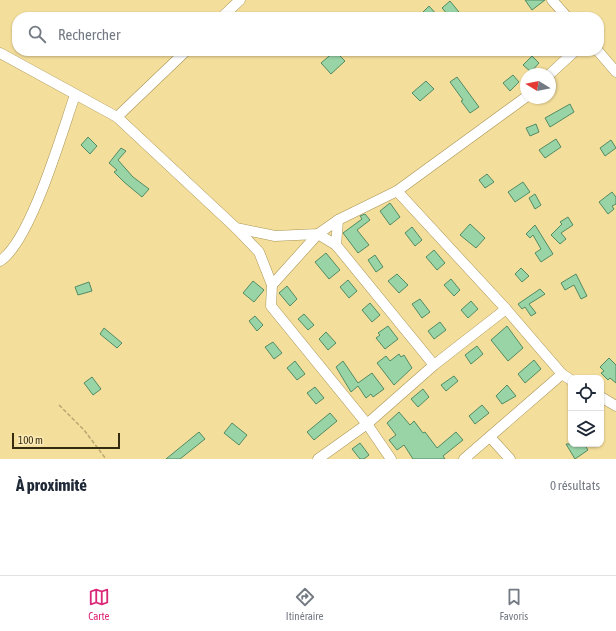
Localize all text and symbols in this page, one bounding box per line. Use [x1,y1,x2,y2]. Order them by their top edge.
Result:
search box [12,12,604,56]
icon: search [26,23,48,45]
text: Rechercher [58,26,120,43]
north arrow [520,68,556,104]
map controls [568,375,604,447]
button: locate [568,375,604,411]
button: layers [568,411,604,447]
scale bar [12,431,120,450]
text: 100 m [18,434,43,446]
text: À proximité [16,475,87,495]
text: 0 résultats [550,478,600,493]
tab: Carte [88,586,110,622]
tab: Itinéraire [286,586,324,622]
tab: Favoris [499,586,528,622]

